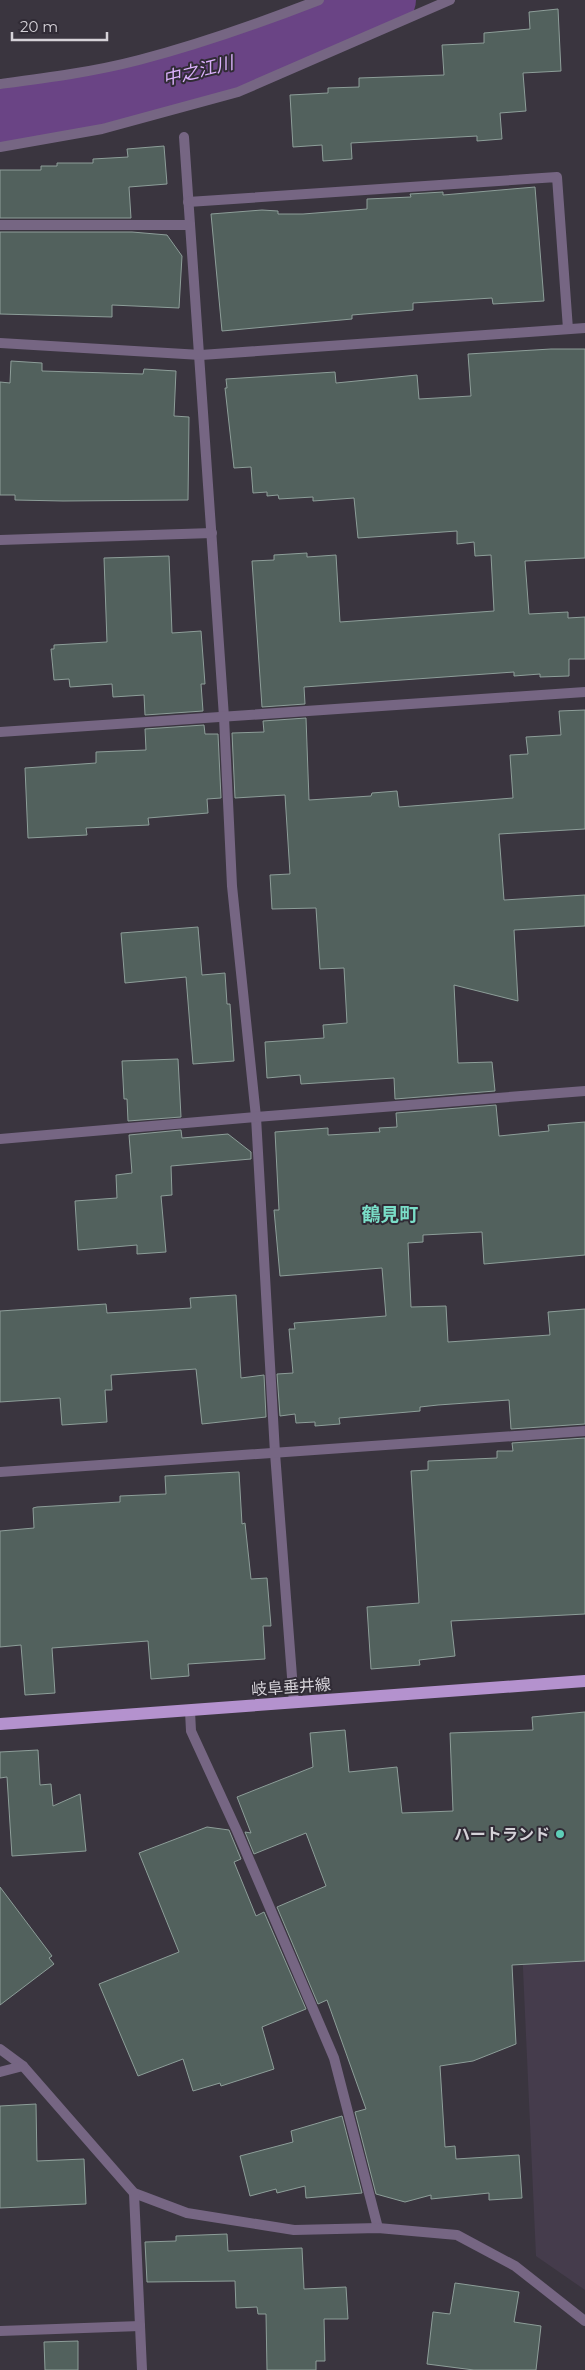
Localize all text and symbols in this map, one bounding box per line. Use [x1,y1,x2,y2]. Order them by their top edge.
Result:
scale bar [12,10,108,42]
text: 20 m [20,17,58,36]
water label: 中之江川 [160,51,238,90]
district label: 鶴見町 [361,1203,419,1226]
street label: 岐阜垂井線 [250,1675,332,1699]
place label: ハートランド [454,1825,550,1844]
marker: ハートランド [554,1828,566,1840]

